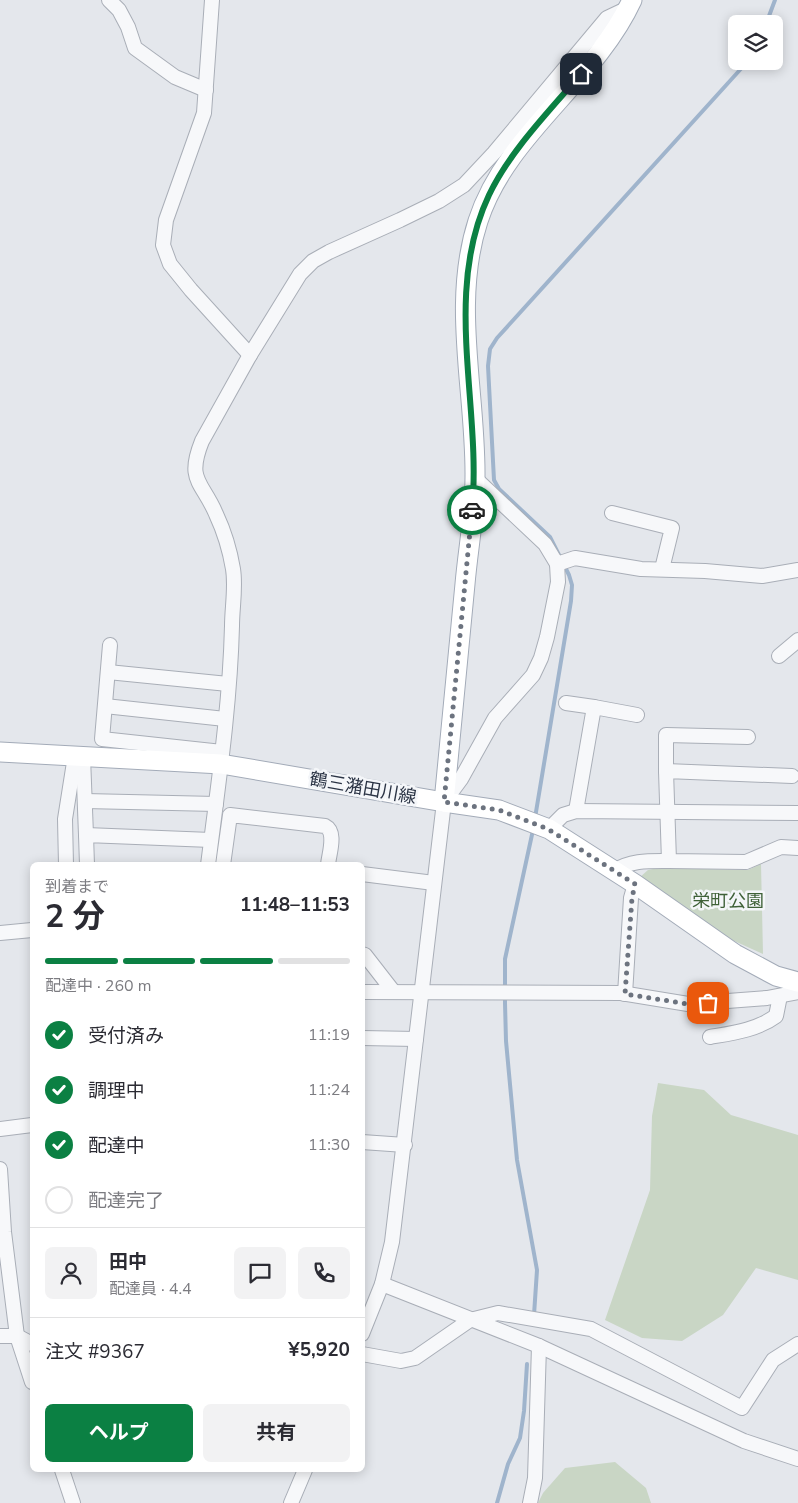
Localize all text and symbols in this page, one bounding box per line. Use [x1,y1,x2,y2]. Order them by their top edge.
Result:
map controls [728,15,783,70]
button: layers [728,15,783,70]
pin [560,53,602,95]
icon: home [567,60,595,88]
courier [447,485,497,535]
icon: car [458,496,486,524]
street label: 鶴三潴田川線 [308,767,418,809]
text: 到着まで [45,876,109,898]
park label: 栄町公園 [692,889,764,913]
text: 11:48–11:53 [240,892,350,918]
text: 2 分 [45,895,105,938]
text: 配達中 · 260 m [45,975,151,997]
pin [687,982,729,1024]
icon: bag [694,989,722,1017]
icon: check [45,1021,73,1049]
text: 受付済み [88,1023,164,1049]
text: 11:19 [308,1024,350,1046]
icon: check [45,1076,73,1104]
text: 調理中 [88,1078,145,1104]
text: 11:24 [308,1079,350,1101]
icon: check [45,1131,73,1159]
text: 配達中 [88,1133,145,1159]
text: 11:30 [308,1134,350,1156]
text: 配達完了 [88,1188,164,1214]
button: person [45,1247,97,1299]
button: chat [234,1247,286,1299]
button: phone [298,1247,350,1299]
text: 田中 [109,1249,147,1275]
text: 配達員 · 4.4 [109,1278,192,1300]
text: ¥5,920 [288,1337,350,1363]
text: 注文 #9367 [45,1339,145,1365]
button: ヘルプ [45,1404,193,1462]
button: 共有 [203,1404,350,1462]

